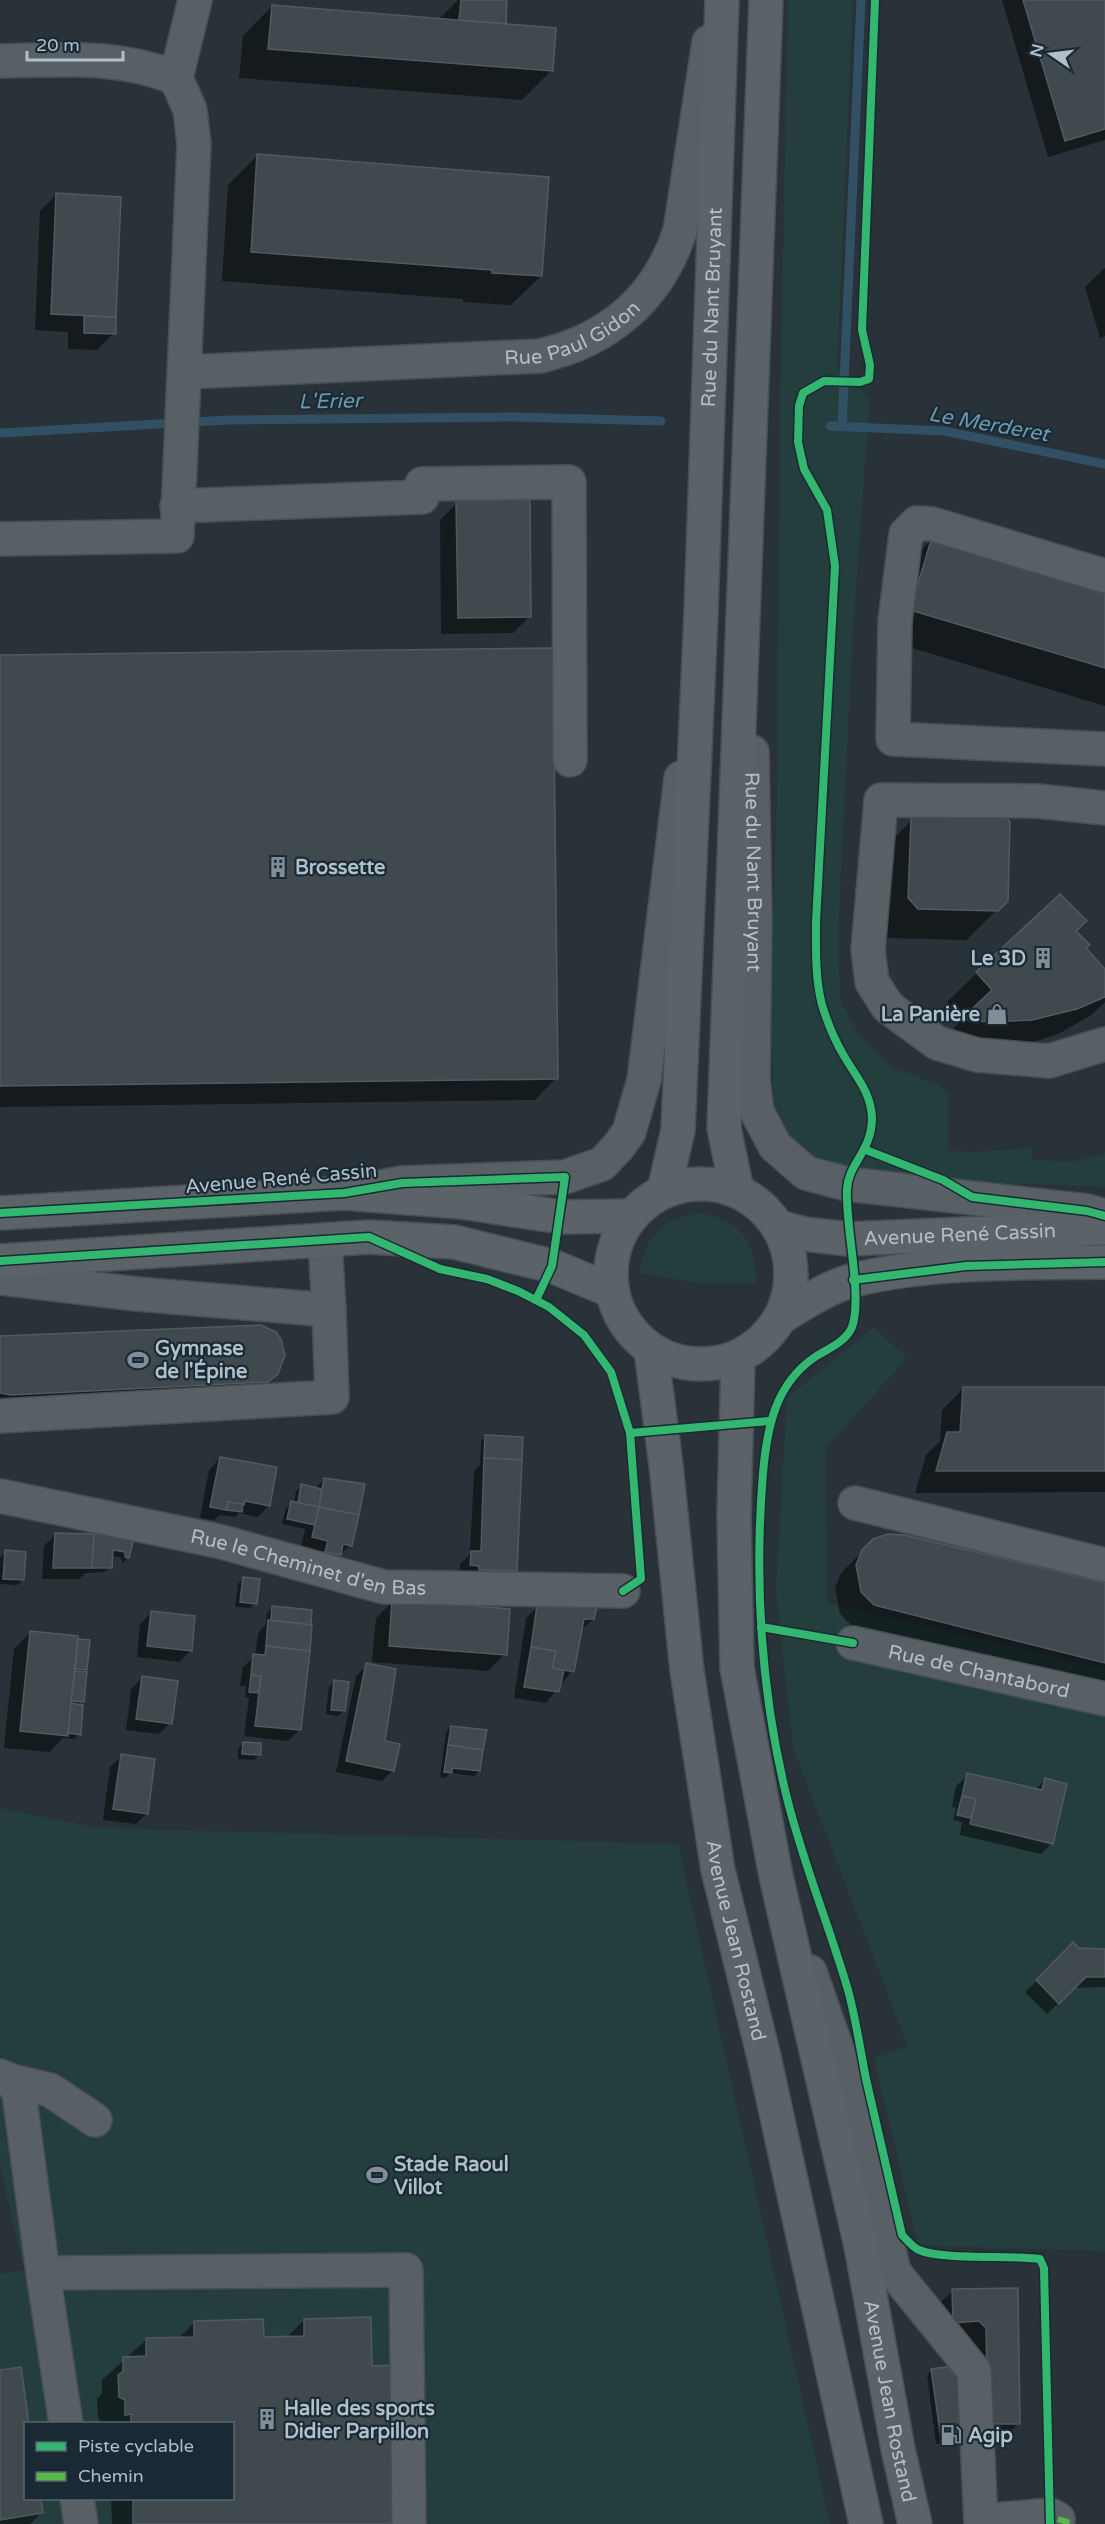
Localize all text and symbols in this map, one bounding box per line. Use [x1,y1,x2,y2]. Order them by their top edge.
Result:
scale bar [27,24,123,62]
north arrow [1021,24,1081,84]
text: 20 m [36,34,80,56]
text: N [1026,42,1049,59]
street label: Rue du Nant Bruyant [697,207,728,408]
street label: Rue Paul Gidon [504,296,645,371]
water label: L'Erier [298,388,365,415]
water label: Le Merderet [927,402,1053,448]
street label: Rue du Nant Bruyant [739,772,766,973]
building icon: Brossette [266,855,290,879]
place label: Brossette [295,856,385,880]
building icon: Le 3D [1031,946,1055,970]
place label: Le 3D [970,947,1026,971]
shop icon: La Panière [985,1002,1009,1026]
place label: La Panière [881,1003,980,1027]
street label: Avenue René Cassin [184,1159,378,1199]
street label: Avenue René Cassin [863,1219,1056,1251]
place label: Gymnase de l'Épine [155,1337,247,1384]
sports icon: Gymnase de l'Épine [126,1348,150,1372]
street label: Rue le Cheminet d'en Bas [188,1525,426,1601]
street label: Rue de Chantabord [886,1640,1072,1704]
street label: Avenue Jean Rostand [700,1838,771,2043]
place label: Stade Raoul Villot [394,2153,509,2200]
sports icon: Stade Raoul Villot [365,2163,389,2187]
street label: Avenue Jean Rostand [858,2298,921,2505]
place label: Halle des sports Didier Parpillon [284,2397,435,2444]
building icon: Halle des sports Didier Parpillon [255,2407,279,2431]
legend [24,2422,234,2500]
fuel station icon: Agip [939,2423,963,2447]
place label: Agip [968,2424,1013,2448]
text: Piste cyclable [78,2435,194,2457]
text: Chemin [78,2465,144,2487]

